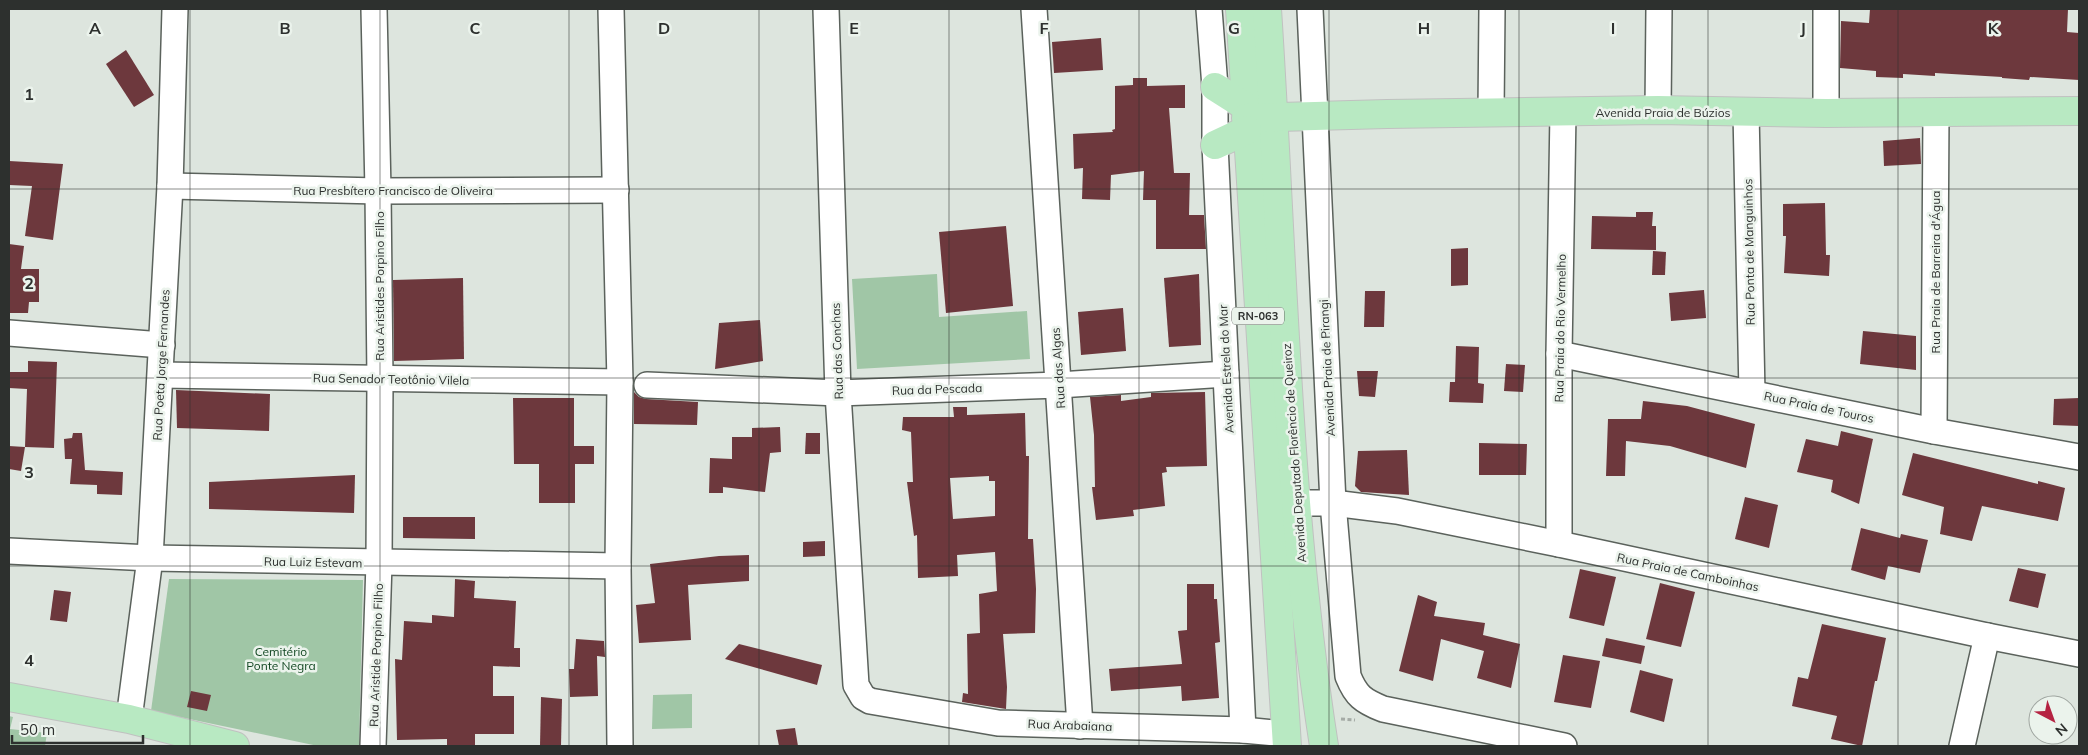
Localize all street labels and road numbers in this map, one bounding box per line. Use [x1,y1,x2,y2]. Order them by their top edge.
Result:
street label: Avenida Praia de Búzios [1596,105,1731,120]
street label: Rua Ponta de Manguinhos [1740,178,1758,326]
street label: Rua Presbítero Francisco de Oliveira [293,183,493,198]
street label: Rua Praia de Barreira d'Água [1928,191,1943,353]
street label: Rua Aristides Porpino Filho [372,211,387,361]
street label: Rua Praia do Rio Vermelho [1551,253,1569,402]
street label: Rua Poeta Jorge Fernandes [150,289,172,441]
street label: Avenida Praia de Pirangi [1316,299,1338,437]
street label: Rua das Conchas [828,302,846,400]
street label: Avenida Estrela do Mar [1215,304,1237,434]
road number: RN-063 [1232,308,1284,324]
street label: Rua das Algas [1048,327,1068,409]
street label: Avenida Deputado Florêncio de Queiroz [1279,343,1309,563]
street label: Rua Senador Teotônio Vilela [313,370,469,388]
street label: Rua da Pescada [891,380,983,398]
street label: Rua Praia de Touros [1763,388,1875,426]
street label: Rua Praia de Camboinhas [1616,550,1760,594]
street label: Rua Luiz Estevam [264,554,362,570]
street label: Rua Aristide Porpino Filho [366,583,386,727]
street label: Rua Arabaiana [1027,716,1113,734]

